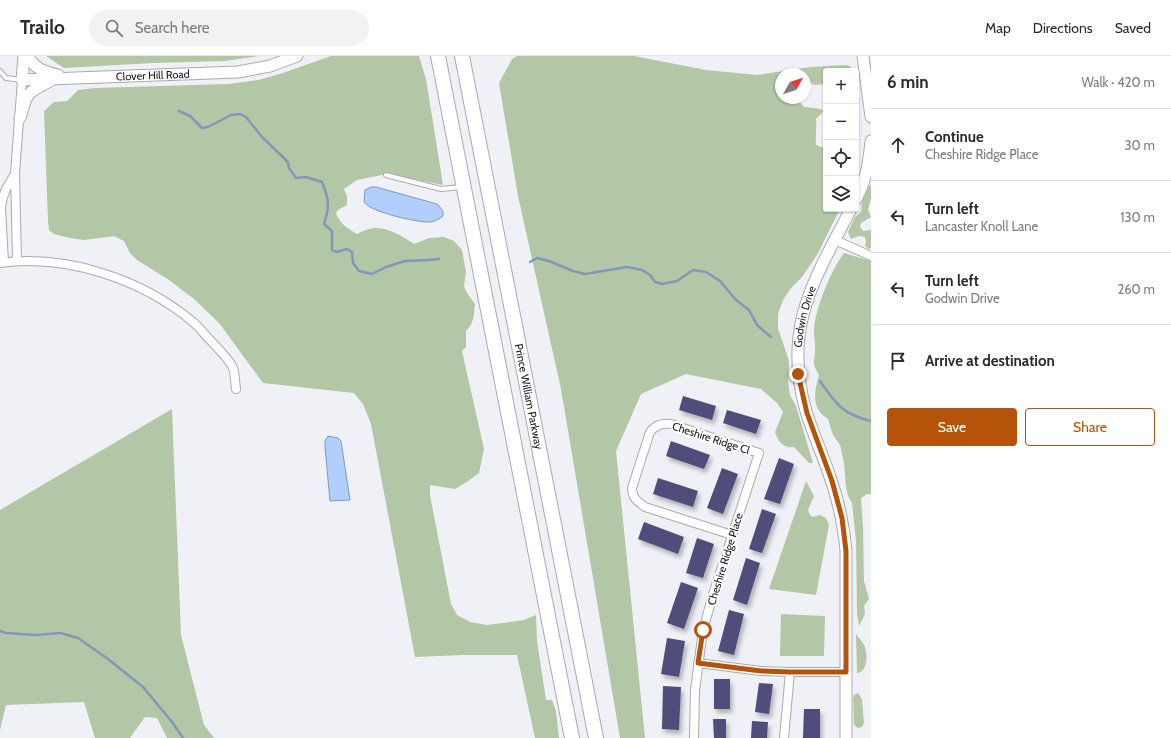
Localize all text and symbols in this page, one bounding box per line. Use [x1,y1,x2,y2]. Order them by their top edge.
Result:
search box [89,10,369,46]
text: Trailo [20,16,65,39]
icon: search [103,17,125,39]
text: Search here [135,19,209,37]
text: Map [985,19,1011,37]
text: Directions [1033,19,1093,37]
text: Saved [1115,19,1151,37]
street label: Clover Hill Road [116,67,190,84]
north arrow [775,68,811,104]
map controls [823,68,859,212]
button: + [823,68,859,104]
text: 6 min [887,72,929,92]
text: Walk · 420 m [1081,74,1155,90]
button: − [823,104,859,140]
text: Continue [925,128,984,146]
icon: ahead [887,134,909,156]
text: 30 m [1125,137,1155,153]
button: locate [823,140,859,176]
text: Cheshire Ridge Place [925,146,1038,162]
button: layers [823,176,859,212]
text: Turn left [925,200,979,218]
icon: left [887,206,909,228]
text: 130 m [1120,209,1155,225]
text: Lancaster Knoll Lane [925,218,1038,234]
text: Turn left [925,272,979,290]
icon: left [887,278,909,300]
text: 260 m [1117,281,1155,297]
street label: Godwin Drive [791,284,819,348]
text: Godwin Drive [925,290,1000,306]
street label: Prince William Parkway [512,342,546,451]
icon: arrive [887,350,909,372]
text: Arrive at destination [925,352,1055,370]
route end [789,365,807,383]
button: Save [887,408,1017,446]
button: Share [1025,408,1155,446]
street label: Cheshire Ridge Cl [671,419,752,457]
street label: Cheshire Ridge Place [704,511,746,607]
route start [694,621,712,639]

